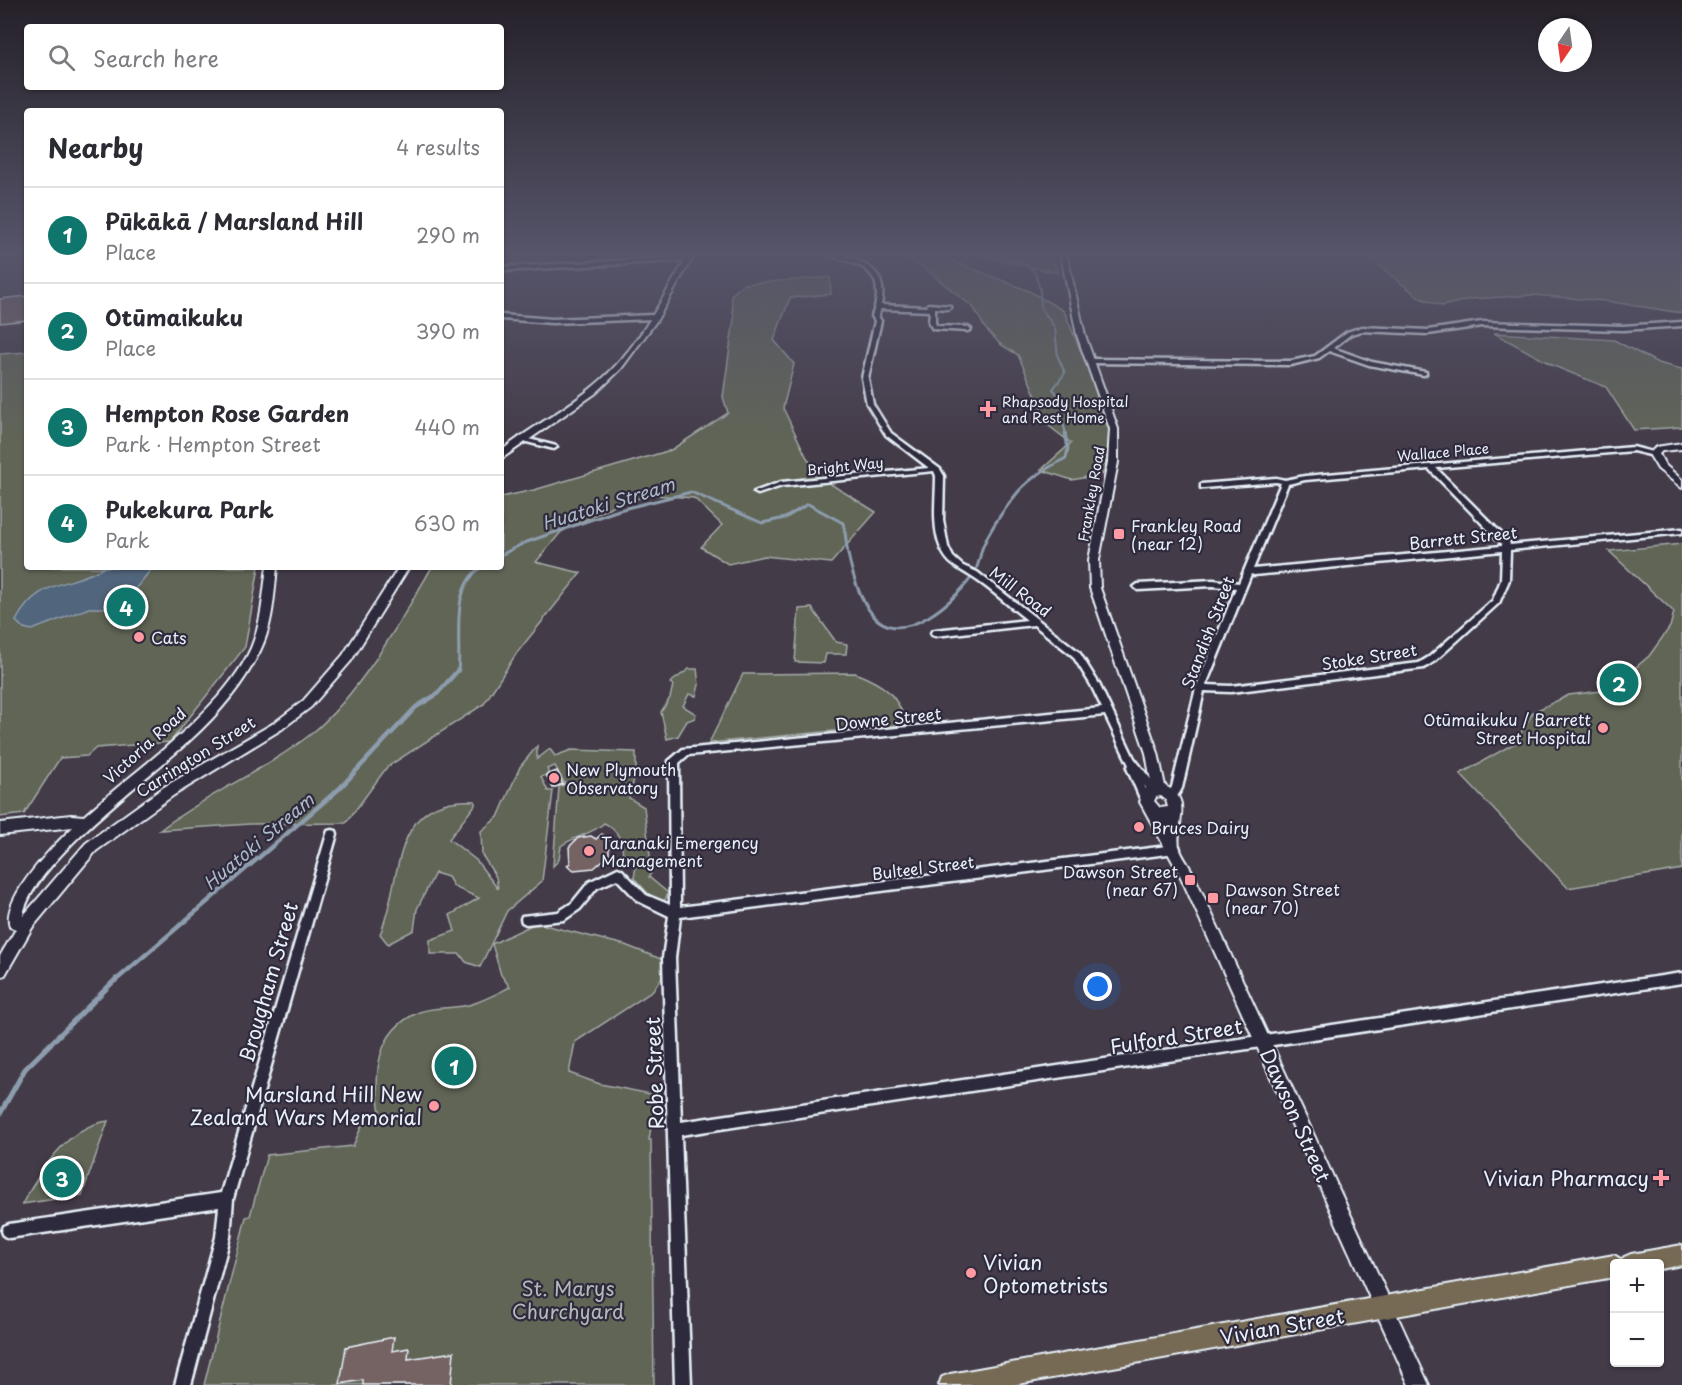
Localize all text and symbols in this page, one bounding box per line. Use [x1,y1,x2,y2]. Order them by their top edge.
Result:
north arrow [1538,18,1592,72]
search box [24,24,504,90]
icon: search [45,41,78,74]
text: Search here [93,41,219,74]
text: Nearby [48,128,143,167]
text: 4 results [396,132,480,162]
text: Pūkākā / Marsland Hill [105,204,363,237]
text: 1 [63,220,72,250]
text: 290 m [416,220,480,250]
text: Place [105,237,156,267]
text: Otūmaikuku [105,300,243,333]
text: 2 [60,316,75,346]
text: 390 m [416,316,480,346]
text: Place [105,333,156,363]
place label: Rhapsody Hospital and Rest Home [1002,391,1129,428]
text: Hempton Rose Garden [105,396,349,429]
marker: Rhapsody Hospital and Rest Home [979,400,997,418]
text: 3 [61,412,74,442]
text: 440 m [415,412,480,442]
text: Park · Hempton Street [105,429,321,459]
street label: Wallace Place [1396,438,1490,466]
street label: Frankley Road [1072,445,1110,543]
street label: Bright Way [805,452,885,480]
water label: Huatoki Stream [538,470,678,536]
text: Pukekura Park [105,492,274,525]
text: 4 [61,508,74,538]
text: 630 m [414,508,480,538]
place label: Frankley Road (near 12) [1131,513,1241,555]
street label: Barrett Street [1408,519,1519,555]
text: Park [105,525,150,555]
marker: Frankley Road (near 12) [1112,527,1126,541]
street label: Mill Road [985,560,1057,622]
street label: Standish Street [1175,572,1240,692]
pin: 4 [106,584,146,630]
place label: Cats [151,625,187,649]
marker: Cats [132,630,146,644]
street label: Stoke Street [1320,637,1419,675]
pin: 2 [1600,660,1638,706]
street label: Downe Street [834,700,943,736]
street label: Victoria Road [97,701,191,789]
place label: Otūmaikuku / Barrett Street Hospital [1423,707,1591,749]
street label: Carrington Street [131,709,260,802]
marker: Otūmaikuku / Barrett Street Hospital [1596,721,1610,735]
place label: New Plymouth Observatory [566,757,676,799]
marker: New Plymouth Observatory [547,771,561,785]
water label: Huatoki Stream [197,786,320,896]
place label: Bruces Dairy [1151,815,1250,839]
marker: Bruces Dairy [1132,820,1146,834]
place label: Taranaki Emergency Management [601,830,759,872]
marker: Taranaki Emergency Management [582,844,596,858]
street label: Bulteel Street [871,849,976,885]
place label: Dawson Street (near 67) [1063,859,1178,901]
marker: Dawson Street (near 67) [1183,873,1197,887]
place label: Dawson Street (near 70) [1225,877,1340,919]
marker: Dawson Street (near 70) [1206,891,1220,905]
street label: Brougham Street [231,898,305,1066]
your location [1083,972,1112,1001]
street label: Fulford Street [1108,1011,1244,1061]
street label: Robe Street [637,1016,671,1130]
street label: Dawson Street [1253,1043,1339,1187]
pin: 1 [434,1044,474,1088]
place label: Marsland Hill New Zealand Wars Memorial [190,1079,423,1132]
marker: Marsland Hill New Zealand Wars Memorial [427,1099,441,1113]
pin: 3 [42,1156,82,1200]
place label: Vivian Pharmacy [1483,1163,1649,1193]
marker: Vivian Pharmacy [1654,1171,1668,1185]
place label: Vivian Optometrists [983,1247,1108,1300]
map controls [1610,1259,1664,1367]
button: + [1610,1259,1664,1313]
marker: Vivian Optometrists [964,1266,978,1280]
park label: St. Marys Churchyard [512,1273,624,1326]
street label: Vivian Street [1217,1300,1347,1352]
button: − [1610,1313,1664,1367]

